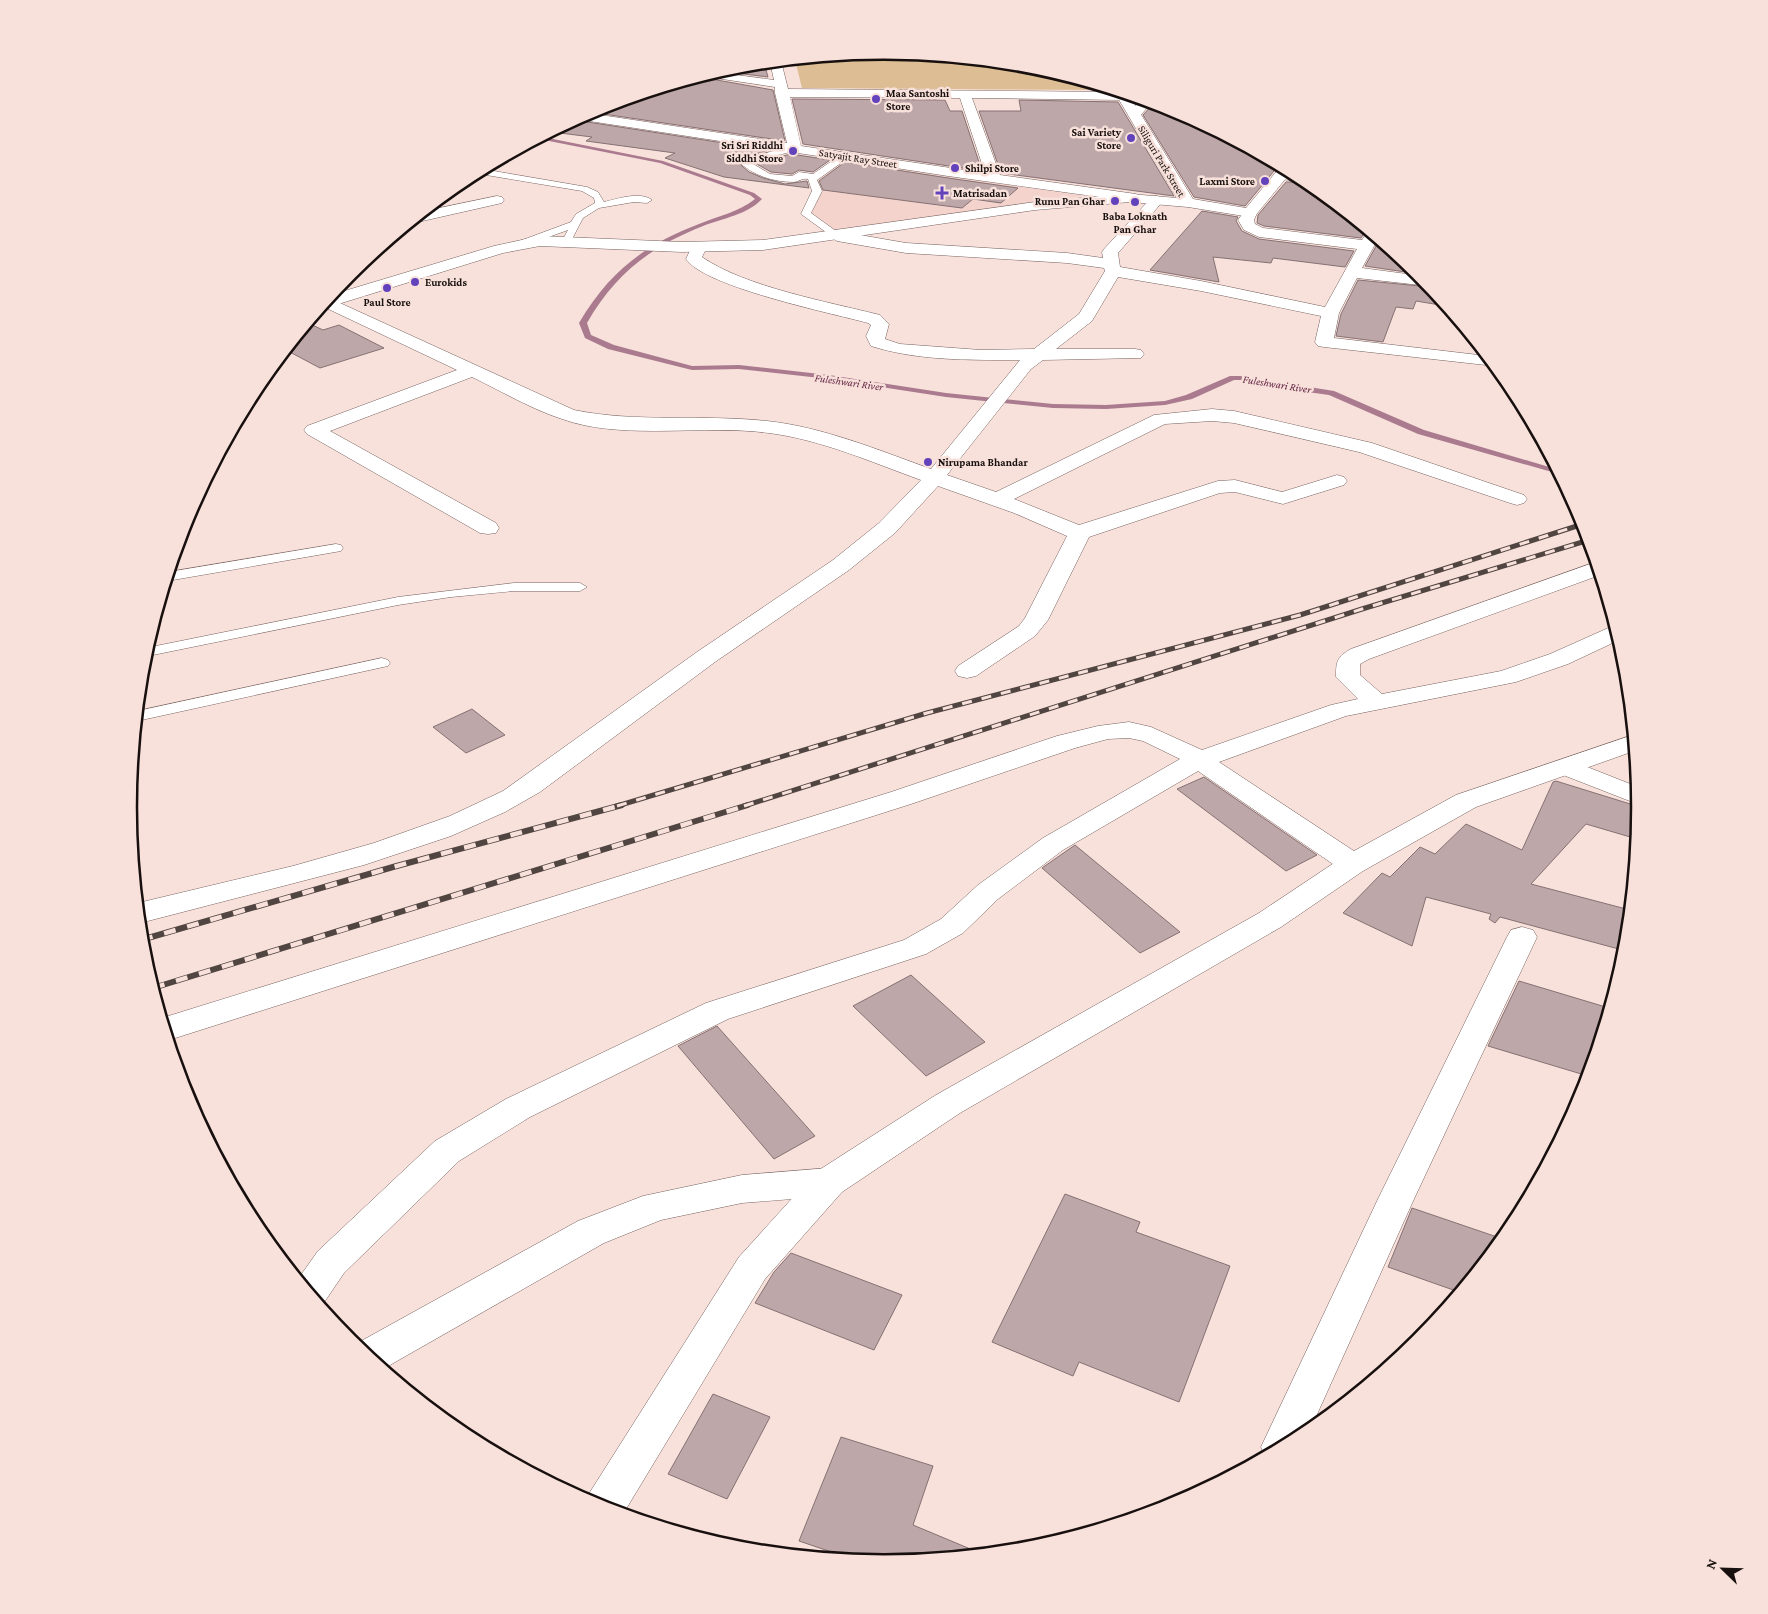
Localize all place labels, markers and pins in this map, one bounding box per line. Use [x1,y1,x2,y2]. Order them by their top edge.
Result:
place label: Maa Santoshi Store [886,87,950,112]
marker: Maa Santoshi Store [870,93,882,105]
place label: Sai Variety Store [1072,126,1122,151]
marker: Sai Variety Store [1125,132,1137,144]
place label: Sri Sri Riddhi Siddhi Store [721,139,784,164]
marker: Sri Sri Riddhi Siddhi Store [787,145,799,157]
marker: Shilpi Store [949,162,961,174]
place label: Shilpi Store [965,162,1019,174]
place label: Laxmi Store [1199,175,1255,187]
marker: Laxmi Store [1259,175,1271,187]
marker: Matrisadan [935,186,949,200]
place label: Matrisadan [953,187,1008,199]
place label: Runu Pan Ghar [1035,195,1106,207]
marker: Runu Pan Ghar [1109,195,1121,207]
marker: Baba Loknath Pan Ghar [1129,196,1141,208]
place label: Baba Loknath Pan Ghar [1103,210,1168,235]
marker: Eurokids [409,276,421,288]
place label: Eurokids [425,276,467,288]
marker: Paul Store [381,282,393,294]
place label: Paul Store [363,296,411,308]
marker: Nirupama Bhandar [922,456,934,468]
place label: Nirupama Bhandar [938,456,1028,468]

